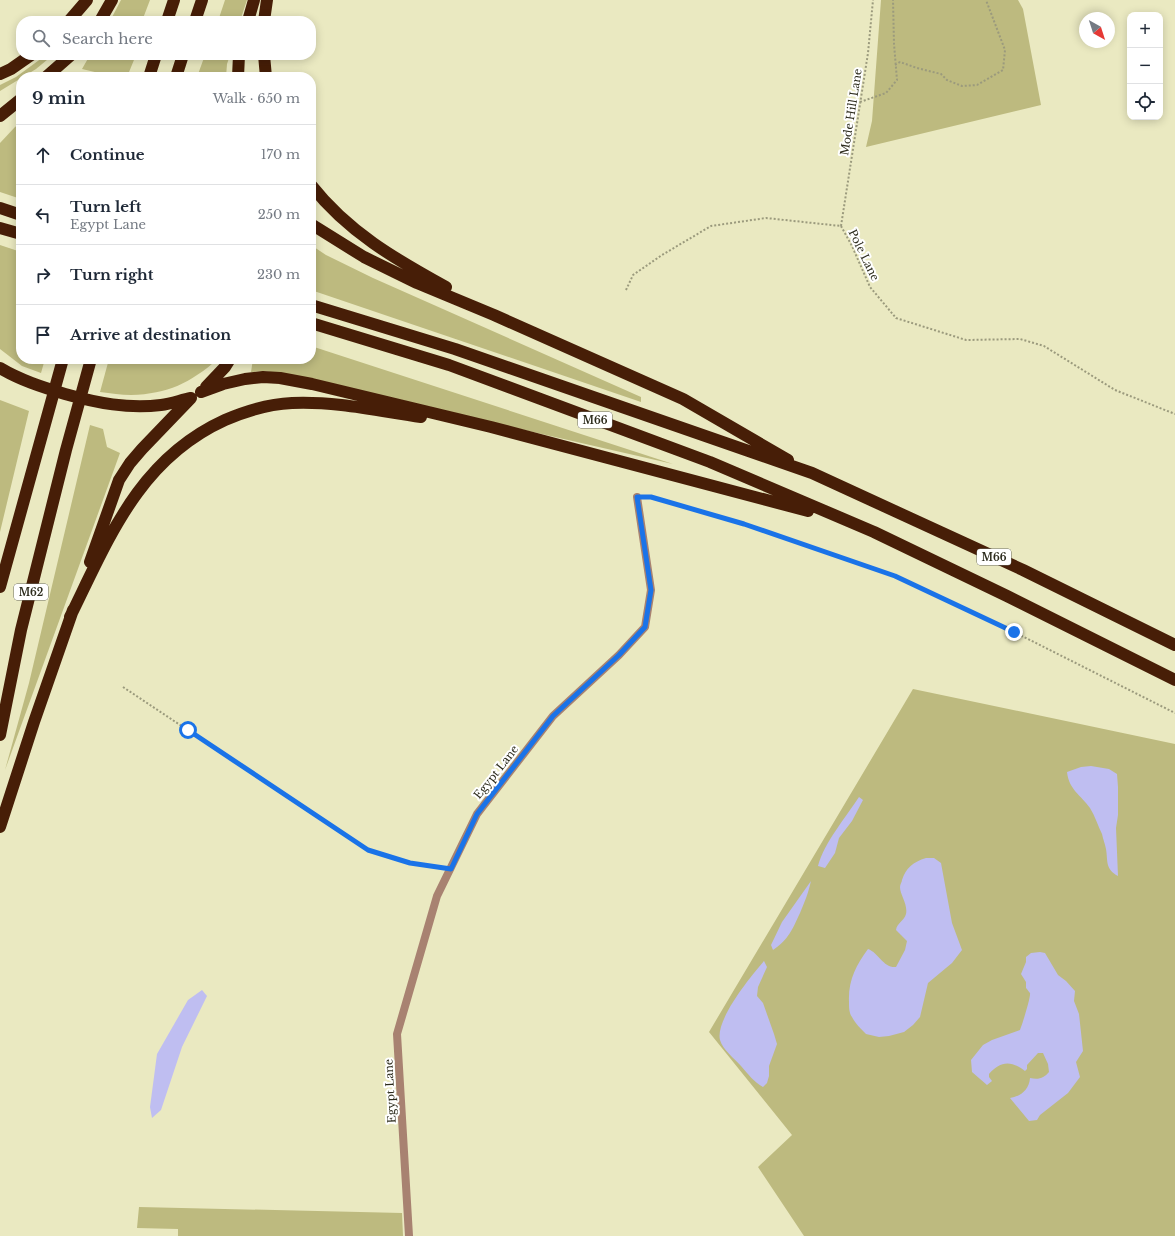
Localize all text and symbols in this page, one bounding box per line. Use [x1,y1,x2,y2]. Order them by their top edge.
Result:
north arrow [1079,12,1115,48]
map controls [1127,12,1163,120]
button: + [1127,12,1163,48]
search box [16,16,316,60]
icon: search [30,27,52,49]
text: Search here [62,29,153,48]
button: − [1127,48,1163,84]
street label: Mode Hill Lane [837,67,865,157]
button: locate [1127,84,1163,120]
text: 9 min [32,88,85,109]
text: Walk · 650 m [213,90,300,107]
icon: ahead [32,144,54,166]
text: Continue [70,145,145,164]
text: 170 m [261,146,300,163]
text: Turn left [70,197,141,216]
icon: left [32,204,54,226]
text: 250 m [258,206,300,223]
text: Egypt Lane [70,216,146,233]
street label: Pole Lane [846,227,882,283]
icon: right [32,264,54,286]
text: Turn right [70,265,153,284]
text: 230 m [257,266,300,283]
icon: arrive [32,324,54,346]
text: Arrive at destination [70,325,231,344]
road number: M66 [578,412,612,428]
road number: M66 [977,549,1011,565]
road number: M62 [14,584,48,600]
route end [1005,623,1023,641]
route start [179,721,197,739]
street label: Egypt Lane [471,742,521,802]
street label: Egypt Lane [381,1058,399,1124]

